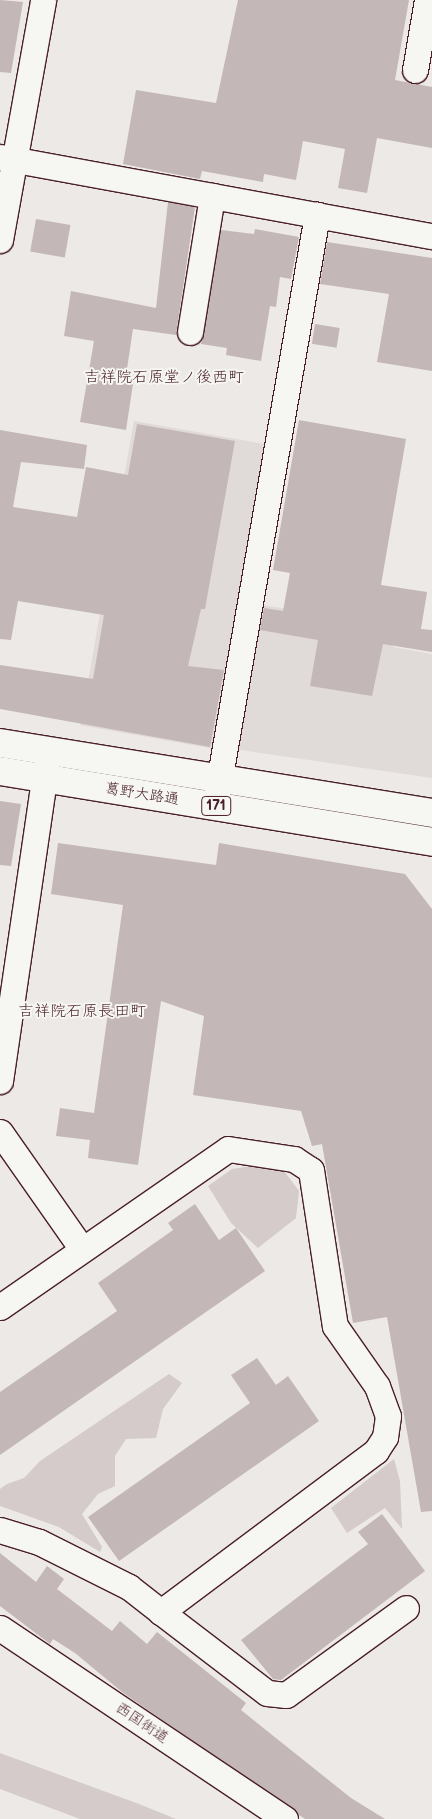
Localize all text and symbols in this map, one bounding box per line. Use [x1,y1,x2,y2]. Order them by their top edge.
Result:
district label: 吉祥院石原堂ノ後西町 [84,368,244,388]
street label: 葛野大路通 [104,779,180,809]
road number: 171 [201,794,231,818]
district label: 吉祥院石原長田町 [18,1002,146,1022]
street label: 西国街道 [112,1699,172,1747]

